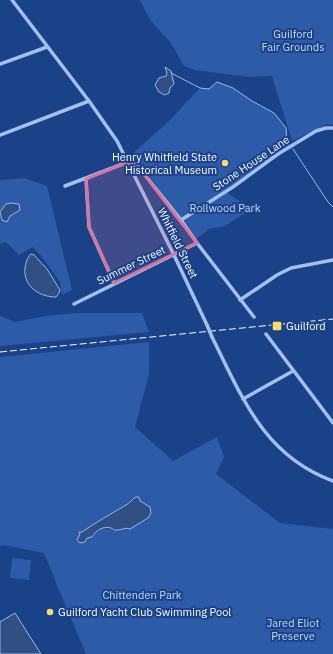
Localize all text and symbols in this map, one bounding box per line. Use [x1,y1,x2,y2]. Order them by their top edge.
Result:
park label: Guilford Fair Grounds [262,27,325,54]
street label: Stone House Lane [210,132,292,194]
place label: Henry Whitfield State Historical Museum [112,150,217,177]
marker: Henry Whitfield State Historical Museum [220,158,230,168]
park label: Rollwood Park [190,201,261,215]
street label: Whitfield Street [155,205,201,281]
street label: Summer Street [94,242,168,288]
place label: Guilford [286,319,326,333]
marker: Guilford [271,320,283,332]
park label: Chittenden Park [102,588,182,602]
place label: Guilford Yacht Club Swimming Pool [58,605,231,619]
marker: Guilford Yacht Club Swimming Pool [45,607,55,617]
park label: Jared Eliot Preserve [267,616,319,643]

